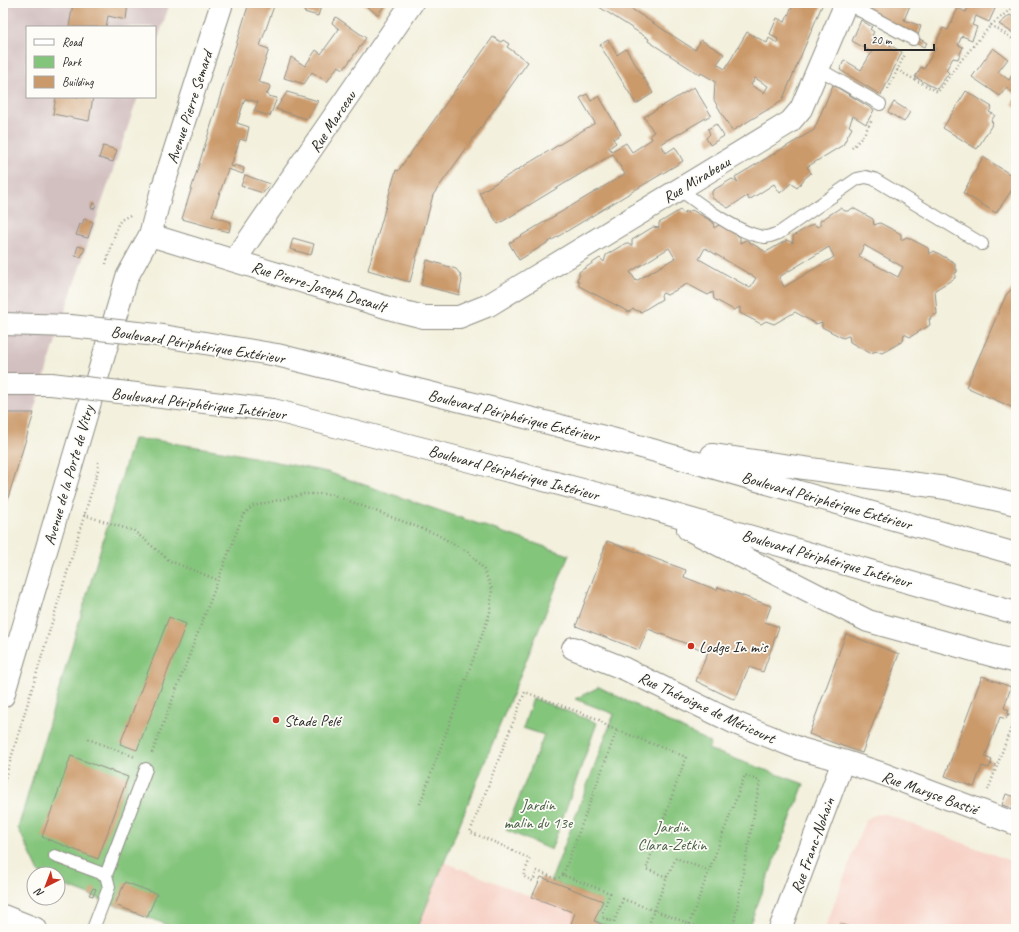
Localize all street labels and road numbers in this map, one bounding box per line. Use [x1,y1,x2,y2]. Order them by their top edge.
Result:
street label: Avenue Pierre Semard [162,46,218,166]
street label: Rue Marceau [305,86,361,156]
street label: Rue Mirabeau [659,151,735,208]
street label: Rue Pierre-Joseph Desault [249,257,391,318]
street label: Boulevard Périphérique Extérieur [109,321,288,369]
street label: Boulevard Périphérique Intérieur [110,383,288,425]
street label: Boulevard Périphérique Extérieur [426,385,603,447]
street label: Avenue de la Porte de Vitry [39,402,99,547]
street label: Boulevard Périphérique Intérieur [426,441,602,506]
street label: Boulevard Périphérique Extérieur [739,467,915,535]
street label: Boulevard Périphérique Intérieur [740,525,915,593]
street label: Rue Théroigne de Méricourt [635,667,780,749]
street label: Rue Maryse Bastié [879,766,983,820]
street label: Rue Franc-Nohain [786,794,840,896]

